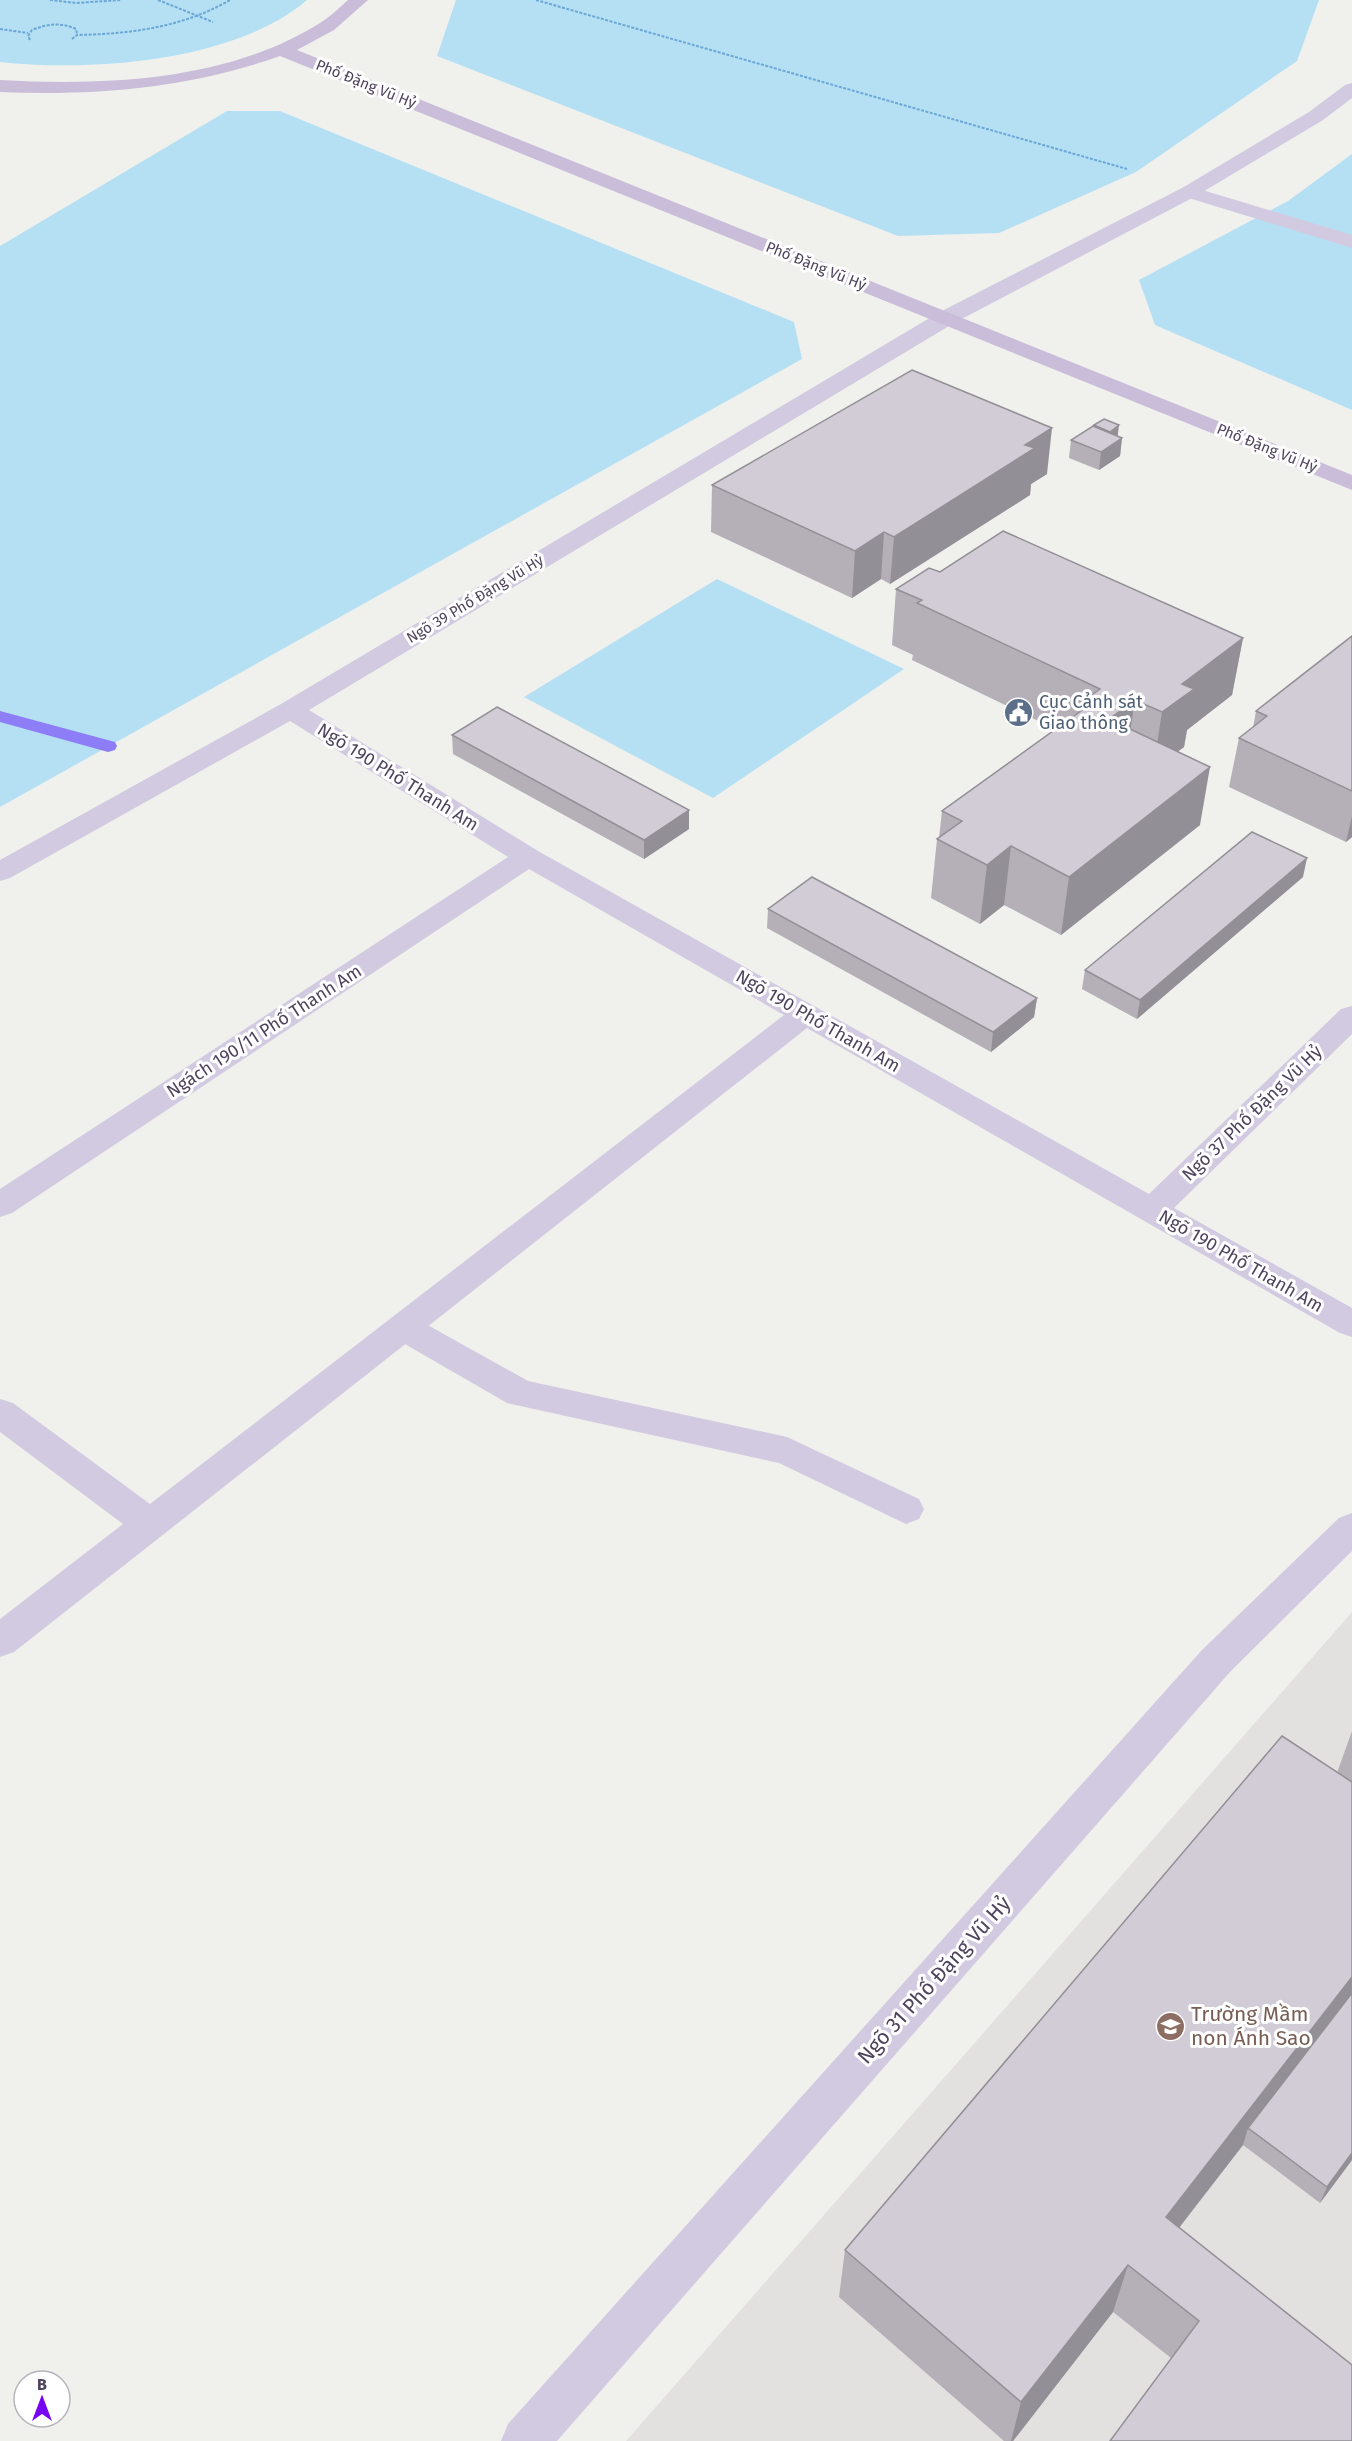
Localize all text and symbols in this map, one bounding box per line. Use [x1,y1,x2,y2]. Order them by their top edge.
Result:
street label: Phố Đặng Vũ Hỷ [313,56,419,113]
street label: Phố Đặng Vũ Hỷ [763,238,869,295]
street label: Phố Đặng Vũ Hỷ [1214,420,1320,477]
street label: Ngõ 39 Phố Đặng Vũ Hỷ [403,551,547,647]
place label: Cục Cảnh sát Giao thông [1039,691,1143,734]
public building icon: Cục Cảnh sát Giao thông [1002,696,1034,728]
street label: Ngõ 190 Phố Thanh Am [313,718,483,836]
street label: Ngách 190/11 Phố Thanh Am [162,960,366,1102]
street label: Ngõ 190 Phố Thanh Am [732,965,904,1077]
street label: Ngõ 37 Phố Đặng Vũ Hỷ [1177,1040,1327,1186]
street label: Ngõ 190 Phố Thanh Am [1155,1205,1327,1317]
street label: Ngõ 31 Phố Đặng Vũ Hỷ [852,1890,1017,2069]
place label: Trường Mầm non Ánh Sao [1191,2001,1311,2051]
school or university icon: Trường Mầm non Ánh Sao [1154,2010,1186,2042]
north arrow [12,2369,72,2429]
text: B [37,2375,47,2394]

